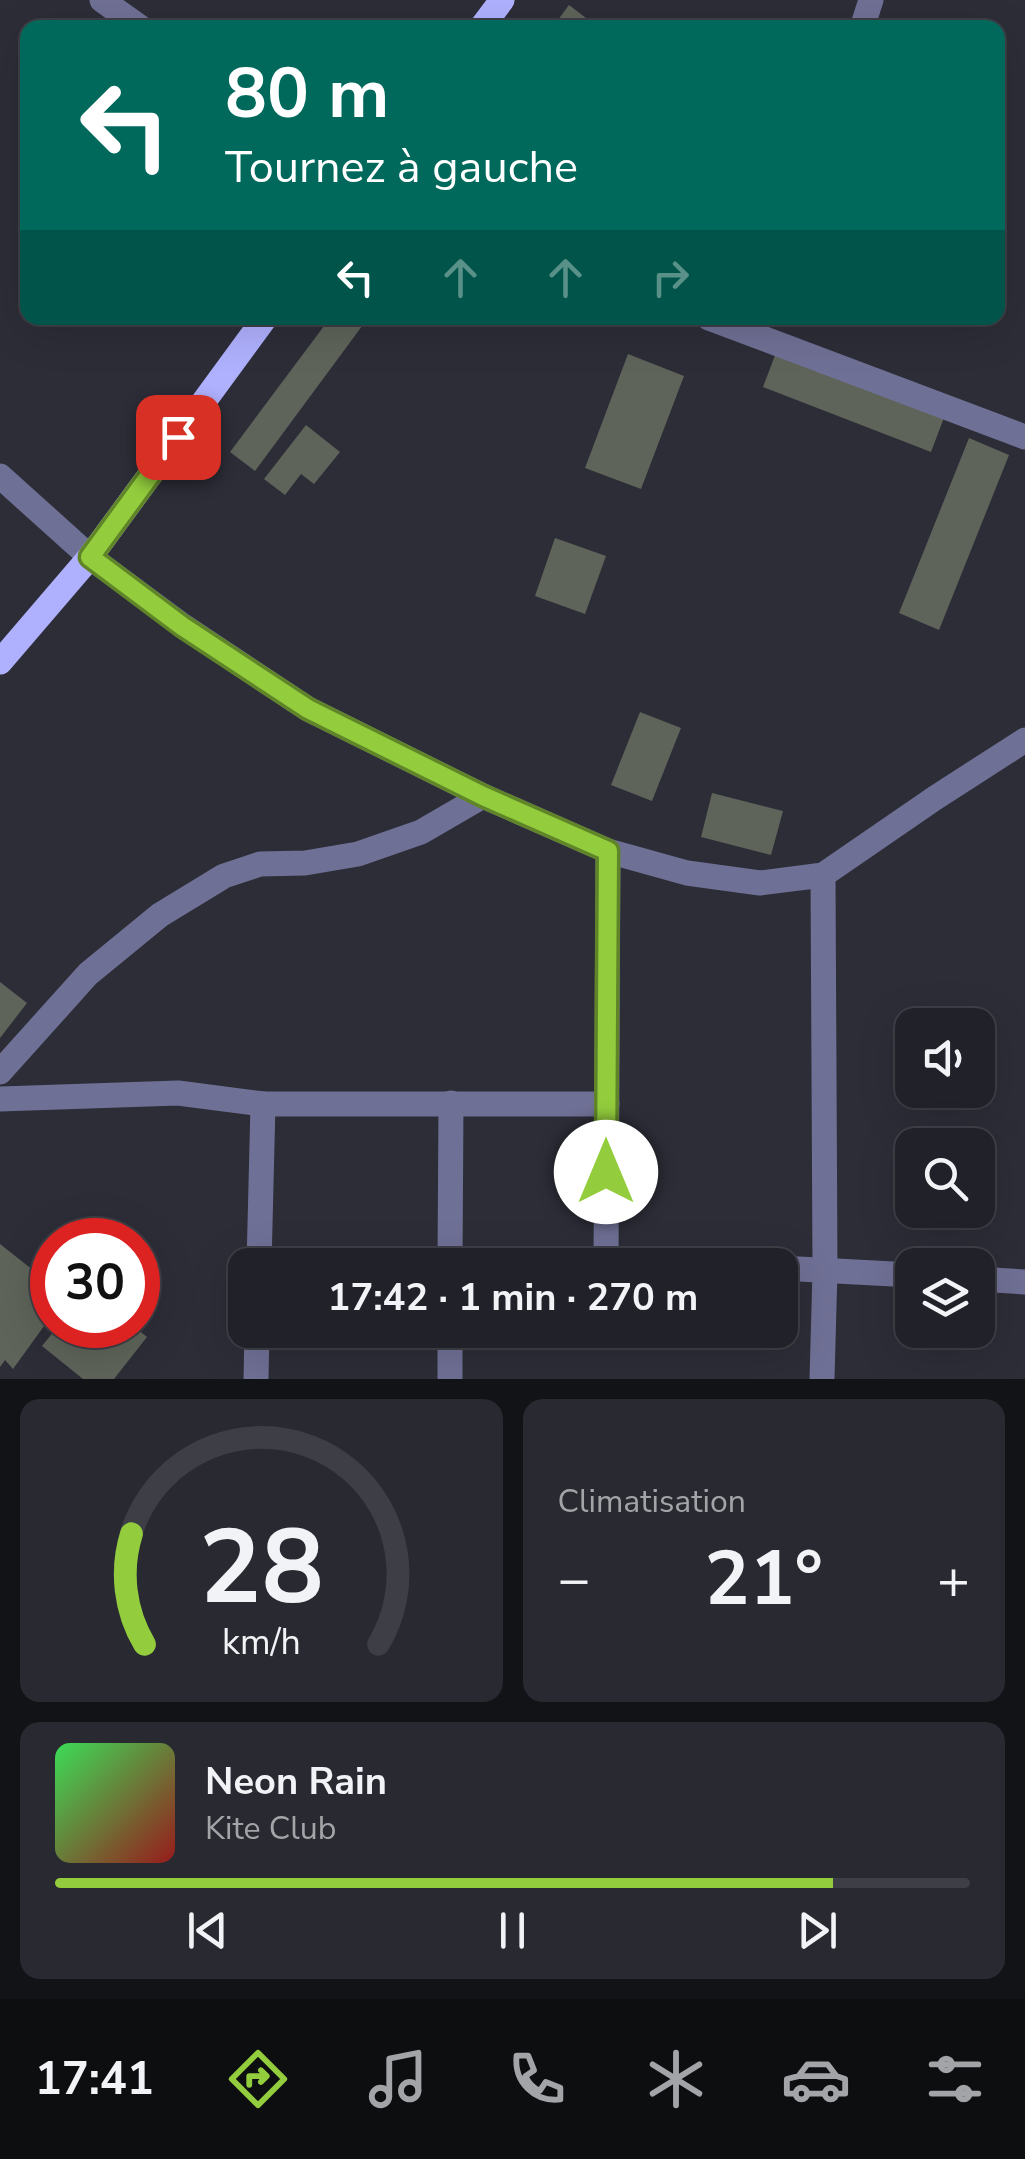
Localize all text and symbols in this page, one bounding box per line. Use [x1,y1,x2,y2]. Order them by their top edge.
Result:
text: 80 m [225,46,389,142]
icon: left [60,60,190,190]
text: Tournez à gauche [225,137,578,198]
icon: left [328,250,383,305]
icon: ahead [433,250,488,305]
icon: ahead [538,250,593,305]
icon: right [643,250,698,305]
pin [136,395,221,480]
icon: arrive [151,410,206,465]
map controls [895,1008,995,1348]
button: sound [895,1008,995,1108]
position arrow [554,1120,658,1224]
button: search [895,1128,995,1228]
speed limit sign: 30 [30,1218,160,1348]
button: layers [895,1248,995,1348]
text: 17:42 · 1 min · 270 m [328,1272,698,1323]
text: Climatisation [558,1480,746,1523]
text: 28 [199,1497,324,1639]
text: 21° [705,1528,823,1630]
text: − [558,1542,591,1617]
text: + [937,1542,970,1617]
text: km/h [222,1618,301,1667]
text: Neon Rain [205,1756,387,1807]
text: Kite Club [205,1807,336,1850]
icon: previous [180,1903,235,1958]
icon: pause [485,1903,540,1958]
icon: next [790,1903,845,1958]
icon: directions [223,2044,293,2114]
icon: music [363,2044,433,2114]
icon: phone [502,2044,572,2114]
icon: climate [641,2044,711,2114]
icon: car [781,2044,851,2114]
icon: filters [920,2044,990,2114]
text: 17:41 [35,2049,154,2110]

